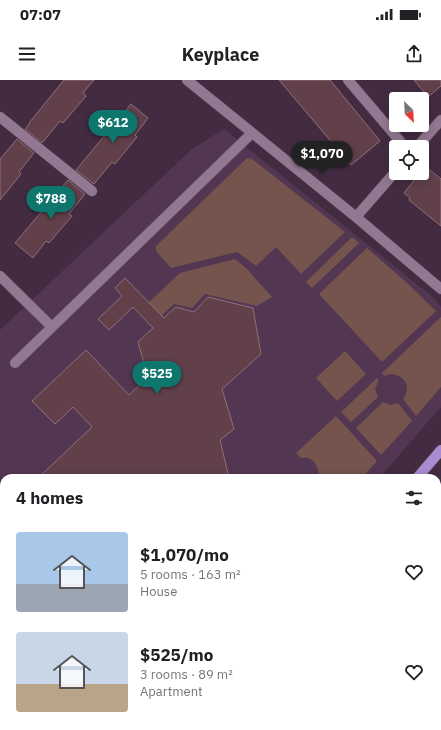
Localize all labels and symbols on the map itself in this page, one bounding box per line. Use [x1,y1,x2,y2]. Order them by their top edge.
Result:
north arrow [389,92,429,132]
pin: $612 [89,110,137,144]
pin: $1,070 [289,141,355,175]
pin: $788 [27,186,75,220]
pin: $525 [133,361,181,395]

